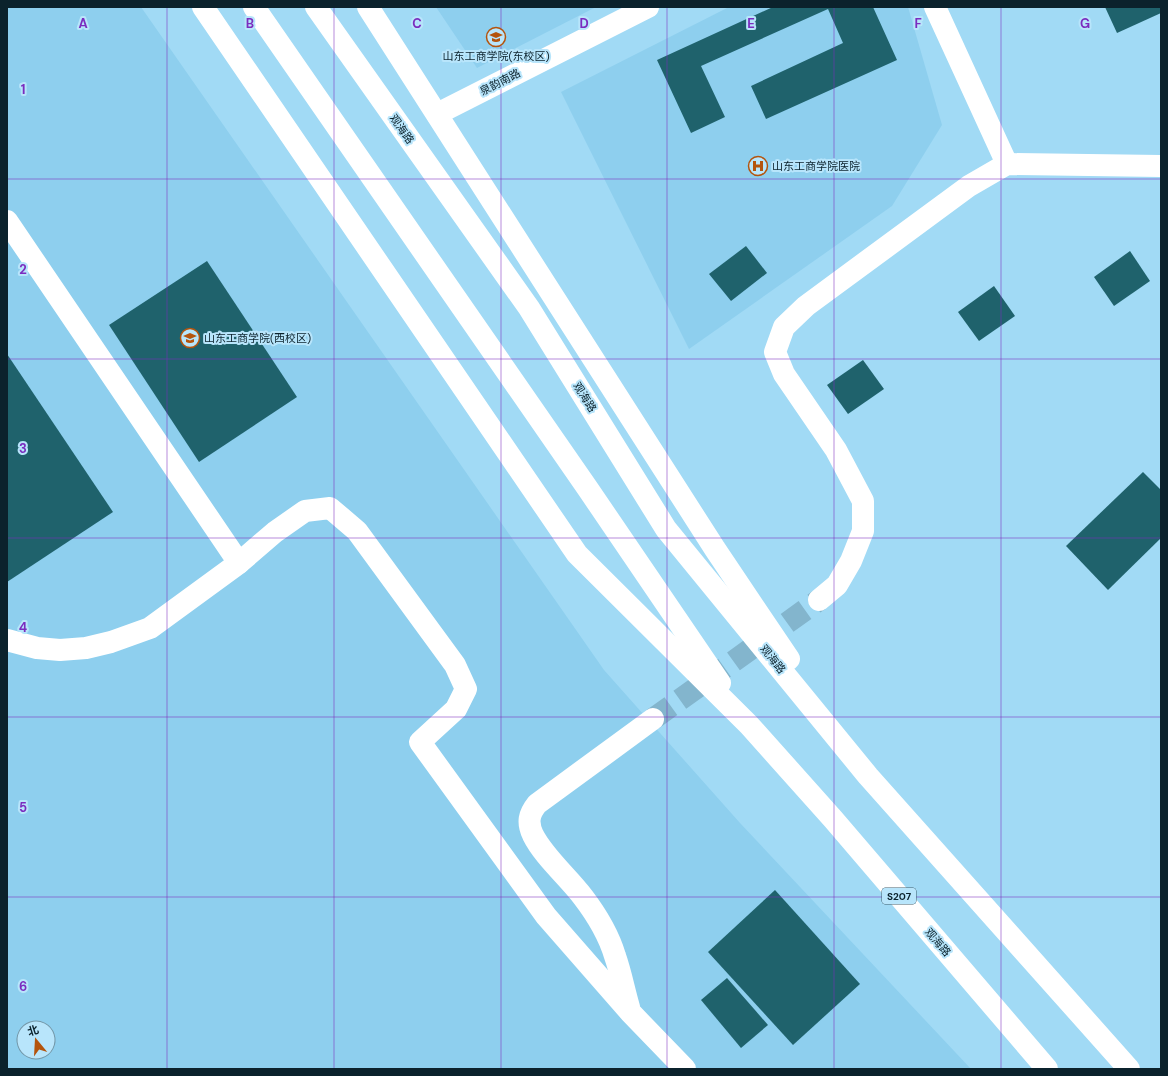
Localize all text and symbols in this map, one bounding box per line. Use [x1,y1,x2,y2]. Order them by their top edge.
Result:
text: A [78,15,88,32]
text: B [246,15,254,32]
text: C [412,15,422,32]
text: D [579,15,589,32]
text: E [747,15,755,32]
text: F [914,15,922,32]
text: G [1080,15,1090,32]
school or university icon: 山东工商学院(东校区) [485,26,507,48]
place label: 山东工商学院(东校区) [442,49,550,63]
street label: 泉韵南路 [477,66,523,98]
text: 1 [21,81,25,98]
street label: 观海路 [387,111,417,147]
hospital icon: 山东工商学院医院 [747,155,769,177]
place label: 山东工商学院医院 [772,159,860,173]
text: 2 [19,261,27,278]
school or university icon: 山东工商学院(西校区) [179,327,201,349]
place label: 山东工商学院(西校区) [204,331,311,345]
street label: 观海路 [570,379,600,415]
text: 3 [19,440,27,457]
text: 4 [19,619,27,636]
street label: 观海路 [757,642,789,676]
text: 5 [19,799,27,816]
road number: S207 [882,888,916,904]
street label: 观海路 [922,925,954,959]
text: 6 [19,978,27,995]
north arrow [16,1020,56,1060]
text: 北 [26,1022,40,1039]

